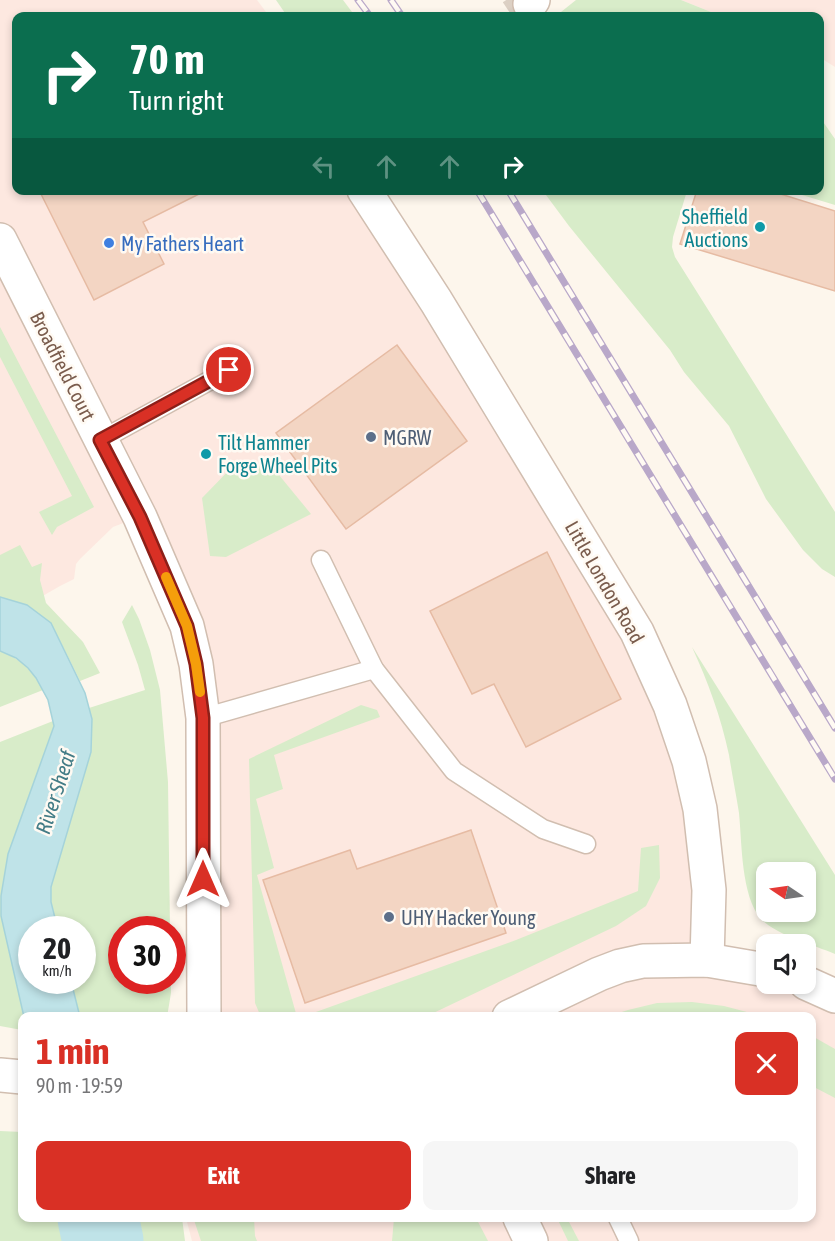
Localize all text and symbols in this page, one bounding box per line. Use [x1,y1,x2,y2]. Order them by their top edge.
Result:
text: 70 m [129,35,204,83]
icon: right [30,36,108,114]
text: Turn right [129,85,224,116]
icon: left [307,150,340,183]
icon: ahead [370,150,403,183]
icon: ahead [433,150,466,183]
icon: right [496,150,529,183]
place label: Sheffield Auctions [682,205,748,251]
marker: Sheffield Auctions [753,220,767,234]
place label: My Fathers Heart [121,232,244,255]
marker: My Fathers Heart [102,236,116,250]
street label: Broadfield Court [26,307,101,425]
pin [203,344,254,395]
icon: arrive [212,353,245,386]
place label: MGRW [383,426,432,449]
marker: MGRW [364,430,378,444]
place label: Tilt Hammer Forge Wheel Pits [218,431,338,477]
marker: Tilt Hammer Forge Wheel Pits [199,447,213,461]
street label: Little London Road [561,517,649,647]
water label: River Sheaf [30,746,80,837]
position arrow [171,847,235,911]
north arrow [756,862,816,922]
map controls [756,862,816,994]
place label: UHY Hacker Young [401,906,536,929]
marker: UHY Hacker Young [382,910,396,924]
speed limit sign: 30 [108,916,186,994]
text: 20 [43,931,71,965]
button: sound [756,934,816,994]
text: km/h [42,962,72,979]
text: 1 min [36,1030,110,1072]
button: close [735,1032,798,1095]
text: 90 m · 19:59 [36,1074,123,1097]
button: Exit [36,1141,411,1210]
button: Share [423,1141,798,1210]

